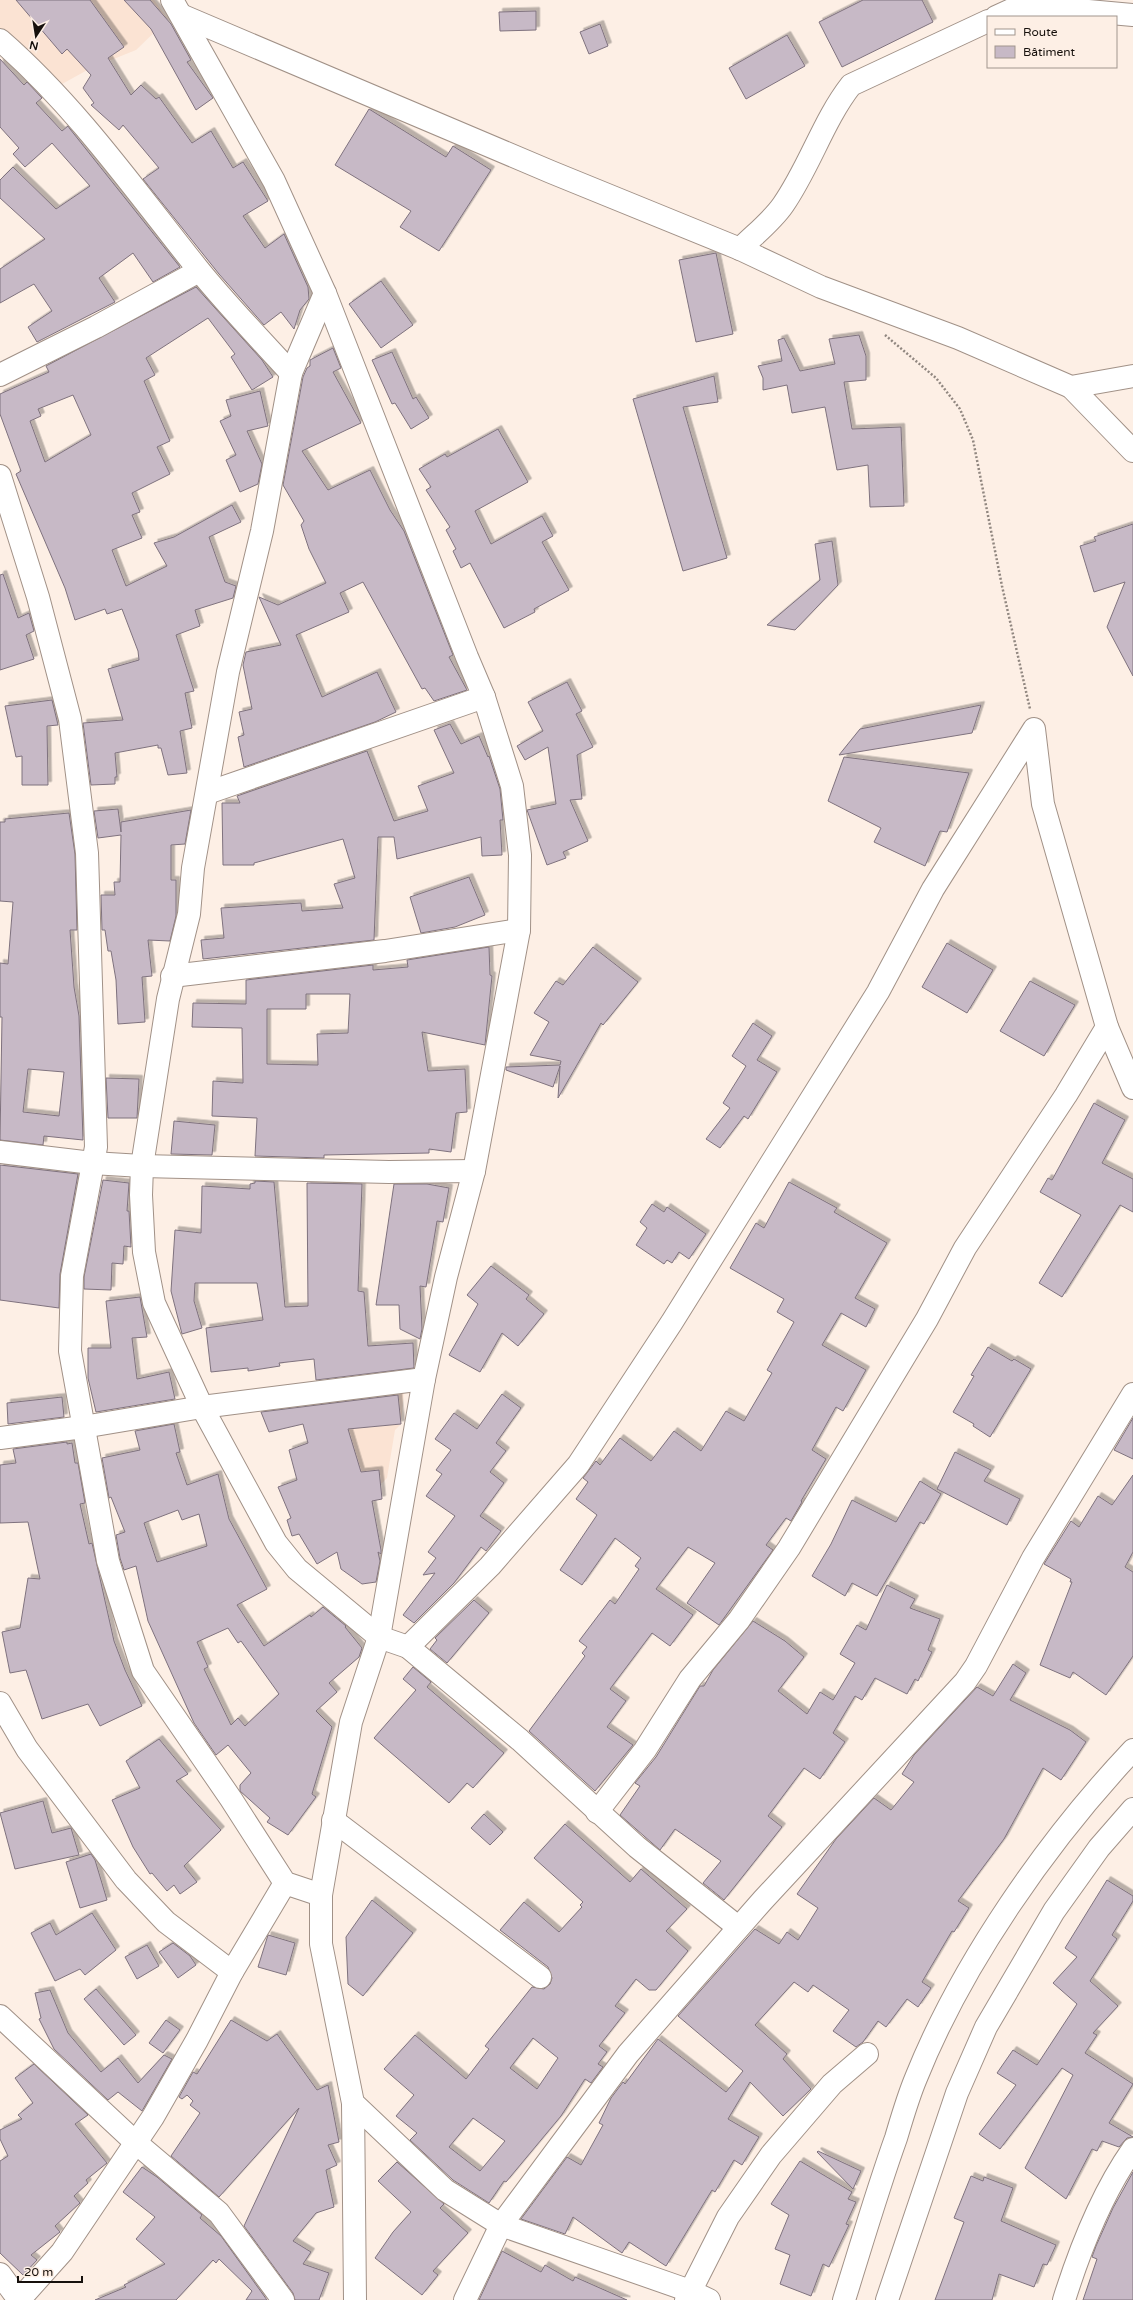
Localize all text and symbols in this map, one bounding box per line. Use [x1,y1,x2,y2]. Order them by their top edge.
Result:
north arrow [16,16,56,56]
legend [987,16,1117,68]
text: Route [1023,25,1058,39]
text: N [28,38,40,53]
text: Bâtiment [1023,45,1075,59]
scale bar [18,2258,82,2284]
text: 20 m [24,2265,53,2279]

